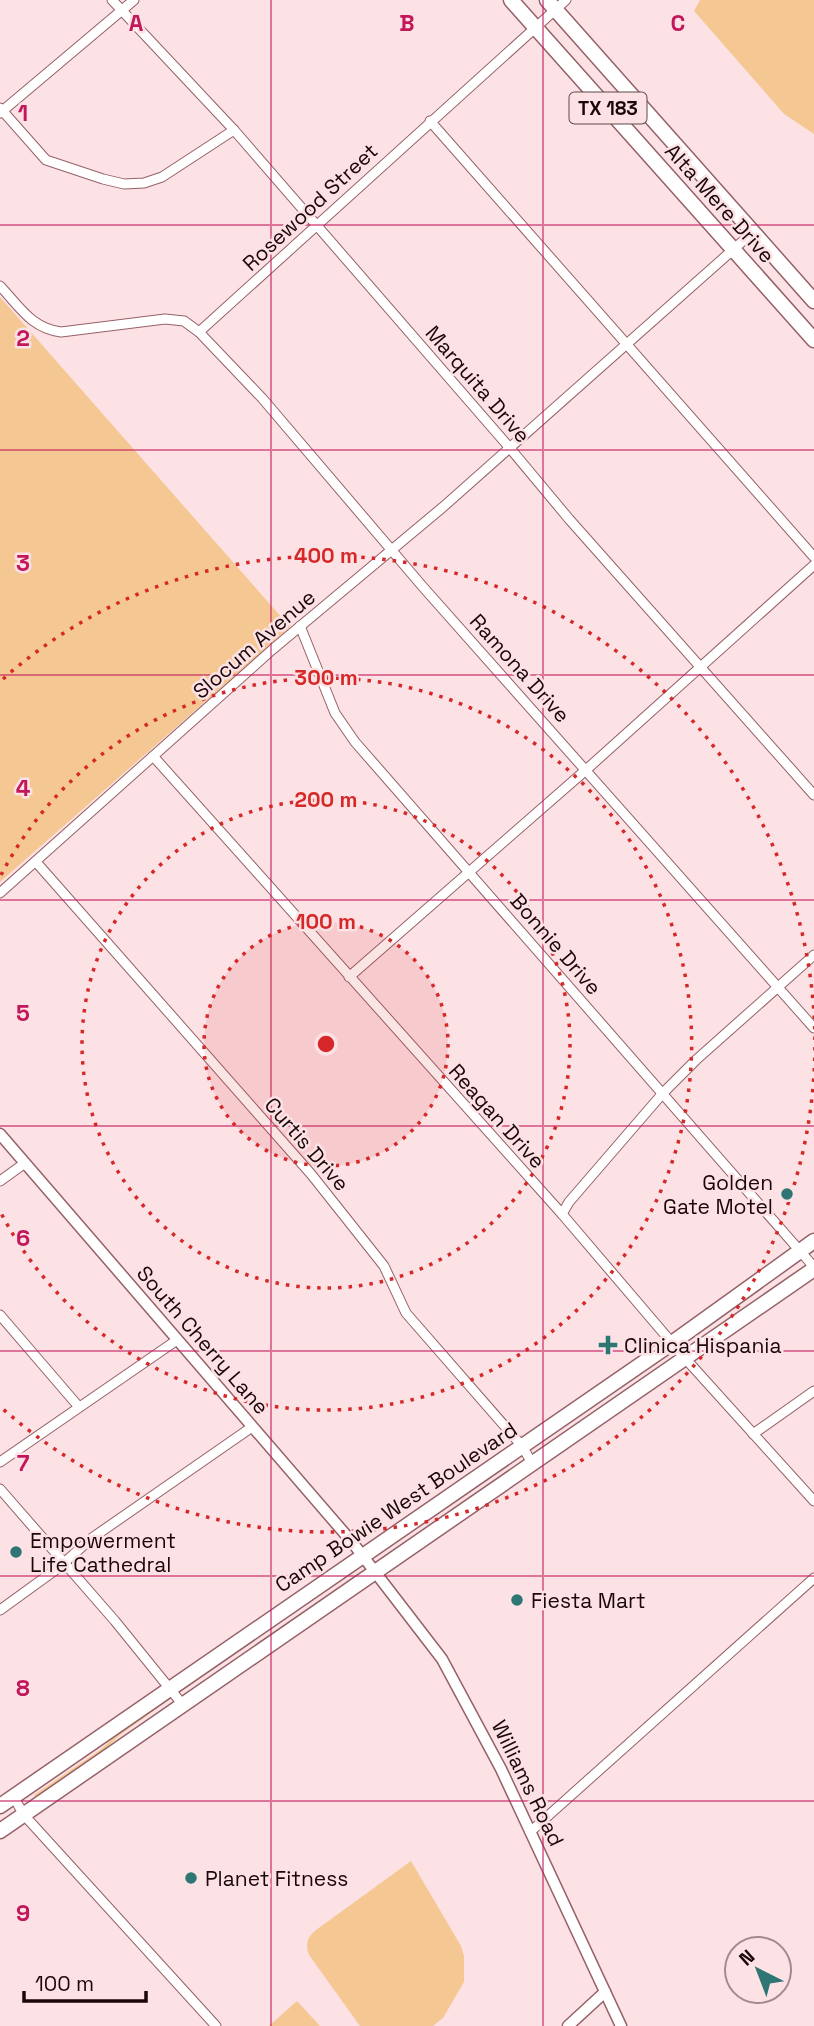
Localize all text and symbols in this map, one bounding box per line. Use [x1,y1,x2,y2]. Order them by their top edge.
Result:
text: A [129,8,144,38]
text: B [399,8,415,38]
text: C [671,8,685,38]
road number: TX 183 [570,92,646,124]
text: 1 [18,98,28,128]
street label: Rosewood Street [237,137,383,277]
street label: Alta Mere Drive [659,138,781,268]
street label: Marquita Drive [420,320,536,448]
text: 2 [16,323,30,353]
text: 400 m [294,542,358,569]
text: 3 [16,548,30,578]
street label: Slocum Avenue [187,583,321,705]
street label: Ramona Drive [464,608,576,728]
text: 300 m [294,664,358,691]
text: 4 [16,773,31,803]
text: 200 m [295,786,357,813]
street label: Bonnie Drive [505,888,607,1000]
text: 100 m [296,908,356,935]
text: 5 [16,998,30,1028]
centre of rings [314,1032,338,1056]
street label: Reagan Drive [443,1058,551,1174]
street label: Curtis Drive [259,1091,355,1197]
place label: Golden Gate Motel [663,1169,773,1220]
marker: Golden Gate Motel [779,1186,795,1202]
text: 6 [16,1223,30,1253]
street label: South Cherry Lane [131,1260,275,1420]
place label: Clinica Hispania [624,1332,782,1359]
marker: Clinica Hispania [598,1335,618,1355]
street label: Camp Bowie West Boulevard [270,1416,522,1598]
text: 7 [17,1448,30,1478]
place label: Empowerment Life Cathedral [30,1527,176,1578]
marker: Empowerment Life Cathedral [8,1544,24,1560]
place label: Fiesta Mart [531,1587,646,1614]
marker: Fiesta Mart [509,1592,525,1608]
text: 8 [16,1673,30,1703]
street label: Williams Road [486,1715,570,1851]
place label: Planet Fitness [205,1865,348,1892]
marker: Planet Fitness [183,1870,199,1886]
text: 9 [16,1898,30,1928]
north arrow [723,1935,793,2005]
text: N [734,1944,760,1971]
scale bar [24,1960,147,2004]
text: 100 m [35,1970,94,1997]

